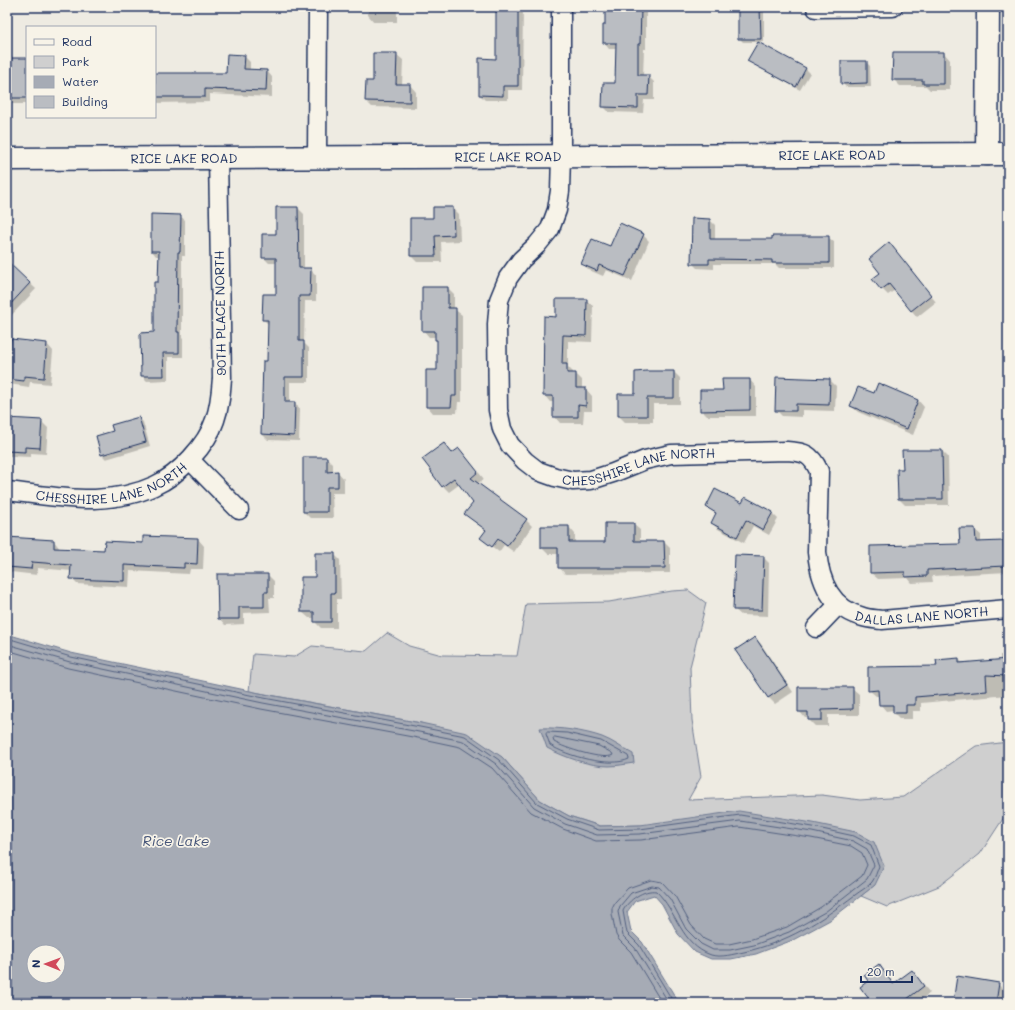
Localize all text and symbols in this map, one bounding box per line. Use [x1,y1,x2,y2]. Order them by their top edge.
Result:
legend [26,26,156,118]
text: Road [62,33,92,49]
text: Park [62,53,89,69]
text: Water [62,73,99,89]
text: Building [62,93,108,109]
street label: RICE LAKE ROAD [778,146,886,163]
street label: RICE LAKE ROAD [454,147,562,165]
street label: RICE LAKE ROAD [130,149,238,166]
street label: 90TH PLACE NORTH [210,250,229,376]
street label: CHESSHIRE LANE NORTH [561,444,715,489]
street label: CHESSHIRE LANE NORTH [35,458,190,507]
street label: DALLAS LANE NORTH [853,602,989,628]
water label: Rice Lake [143,831,209,850]
north arrow [26,944,66,984]
scale bar [861,958,912,984]
text: N [28,960,43,968]
text: 20 m [867,963,895,979]

